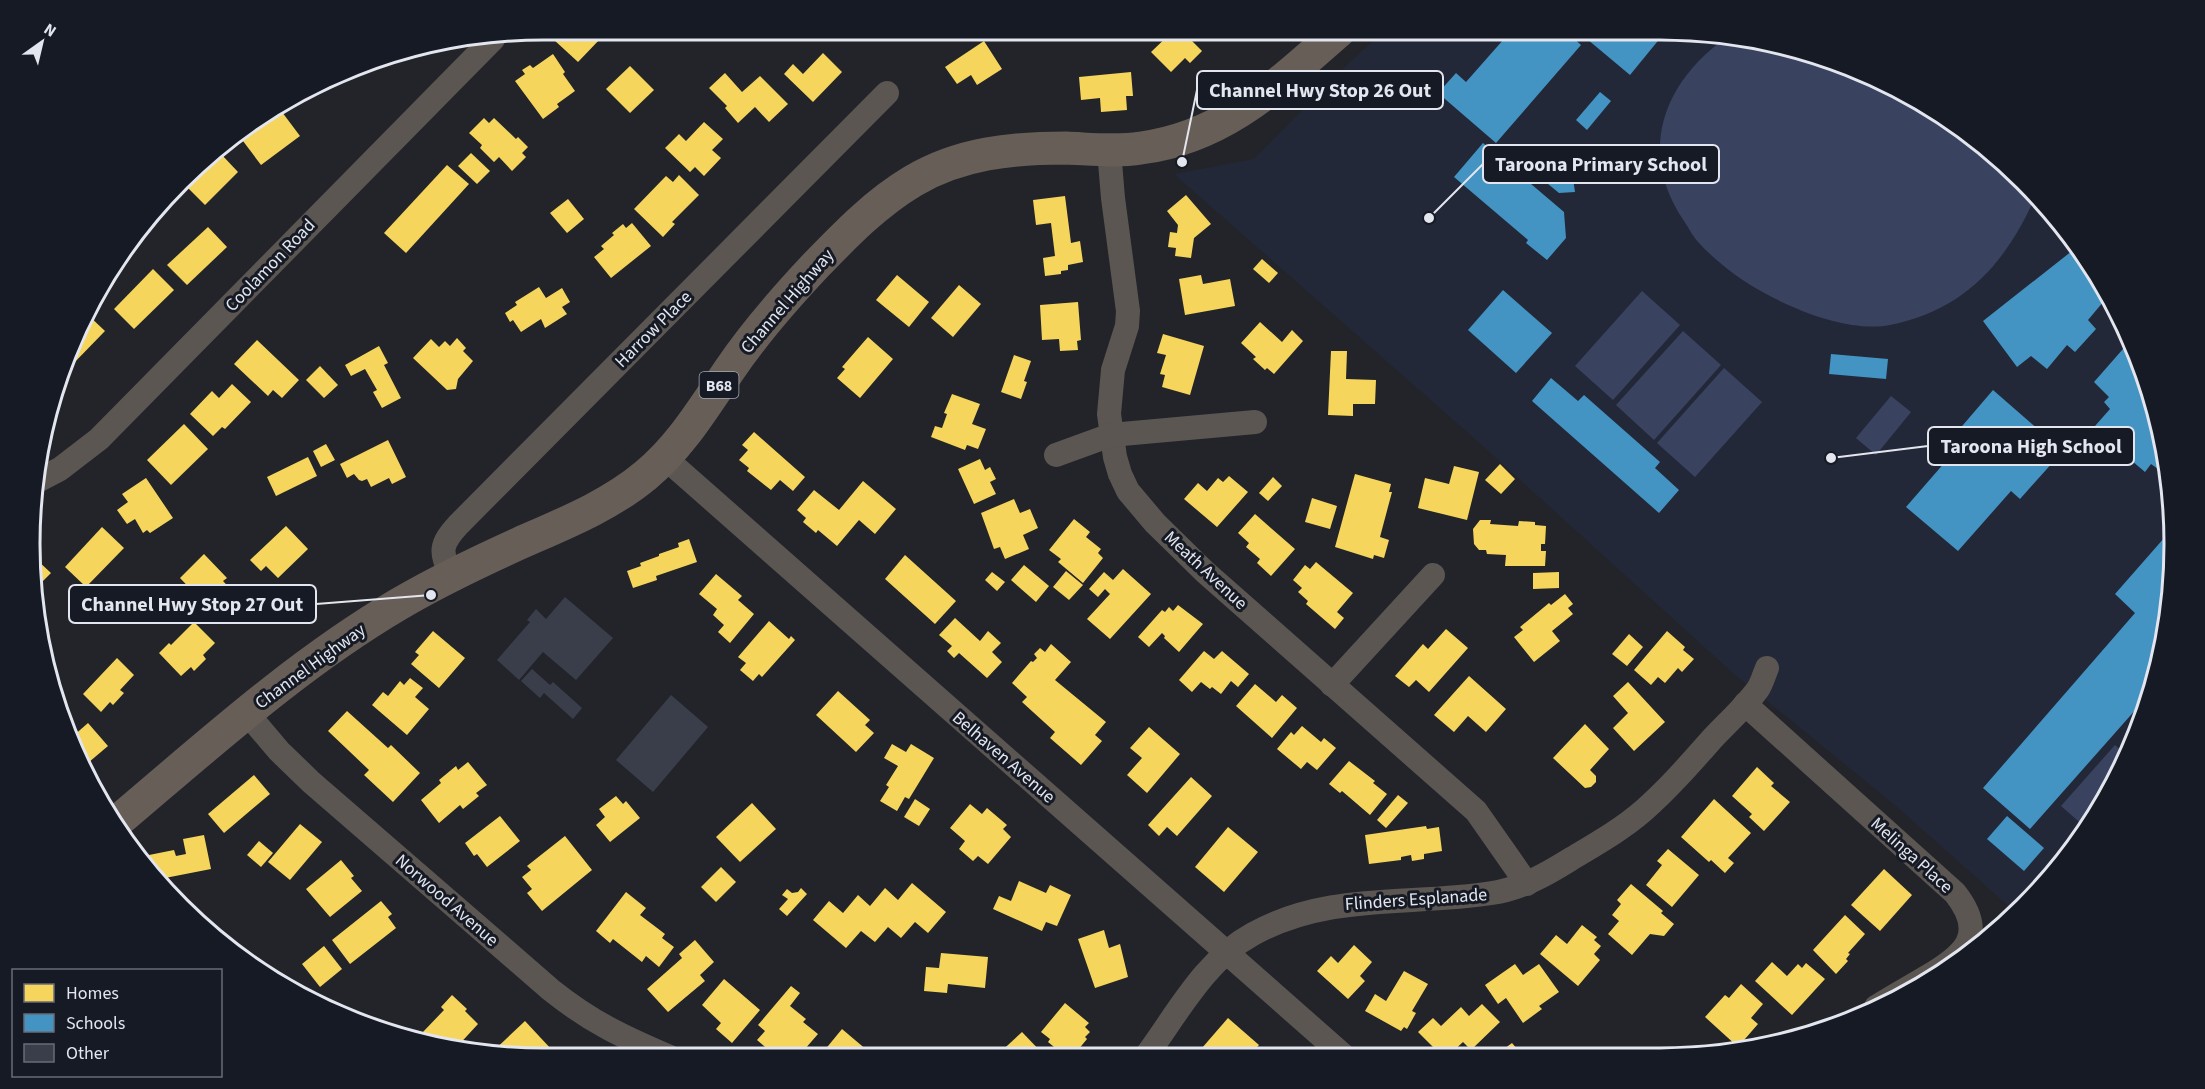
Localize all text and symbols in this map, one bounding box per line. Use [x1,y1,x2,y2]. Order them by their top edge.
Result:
north arrow [12,12,72,72]
text: N [39,18,60,42]
callout: Channel Hwy Stop 26 Out [1197,71,1443,109]
text: Channel Hwy Stop 26 Out [1209,77,1431,105]
callout: Taroona Primary School [1483,145,1719,183]
text: Taroona Primary School [1495,151,1707,179]
street label: Coolamon Road [220,213,321,317]
street label: Channel Highway [735,243,840,359]
street label: Harrow Place [609,285,698,374]
road number: B68 [700,372,738,398]
callout: Taroona High School [1928,427,2134,465]
text: Taroona High School [1940,433,2122,461]
street label: Meath Avenue [1159,525,1253,616]
callout: Channel Hwy Stop 27 Out [69,585,316,623]
text: Channel Hwy Stop 27 Out [81,591,303,619]
street label: Channel Highway [250,617,371,715]
street label: Belhaven Avenue [947,706,1061,809]
street label: Melinga Place [1865,812,1958,899]
street label: Norwood Avenue [390,848,504,952]
street label: Flinders Esplanade [1344,882,1488,917]
legend [12,969,222,1077]
text: Homes [66,981,119,1006]
text: Schools [66,1011,125,1036]
text: Other [66,1041,110,1066]

